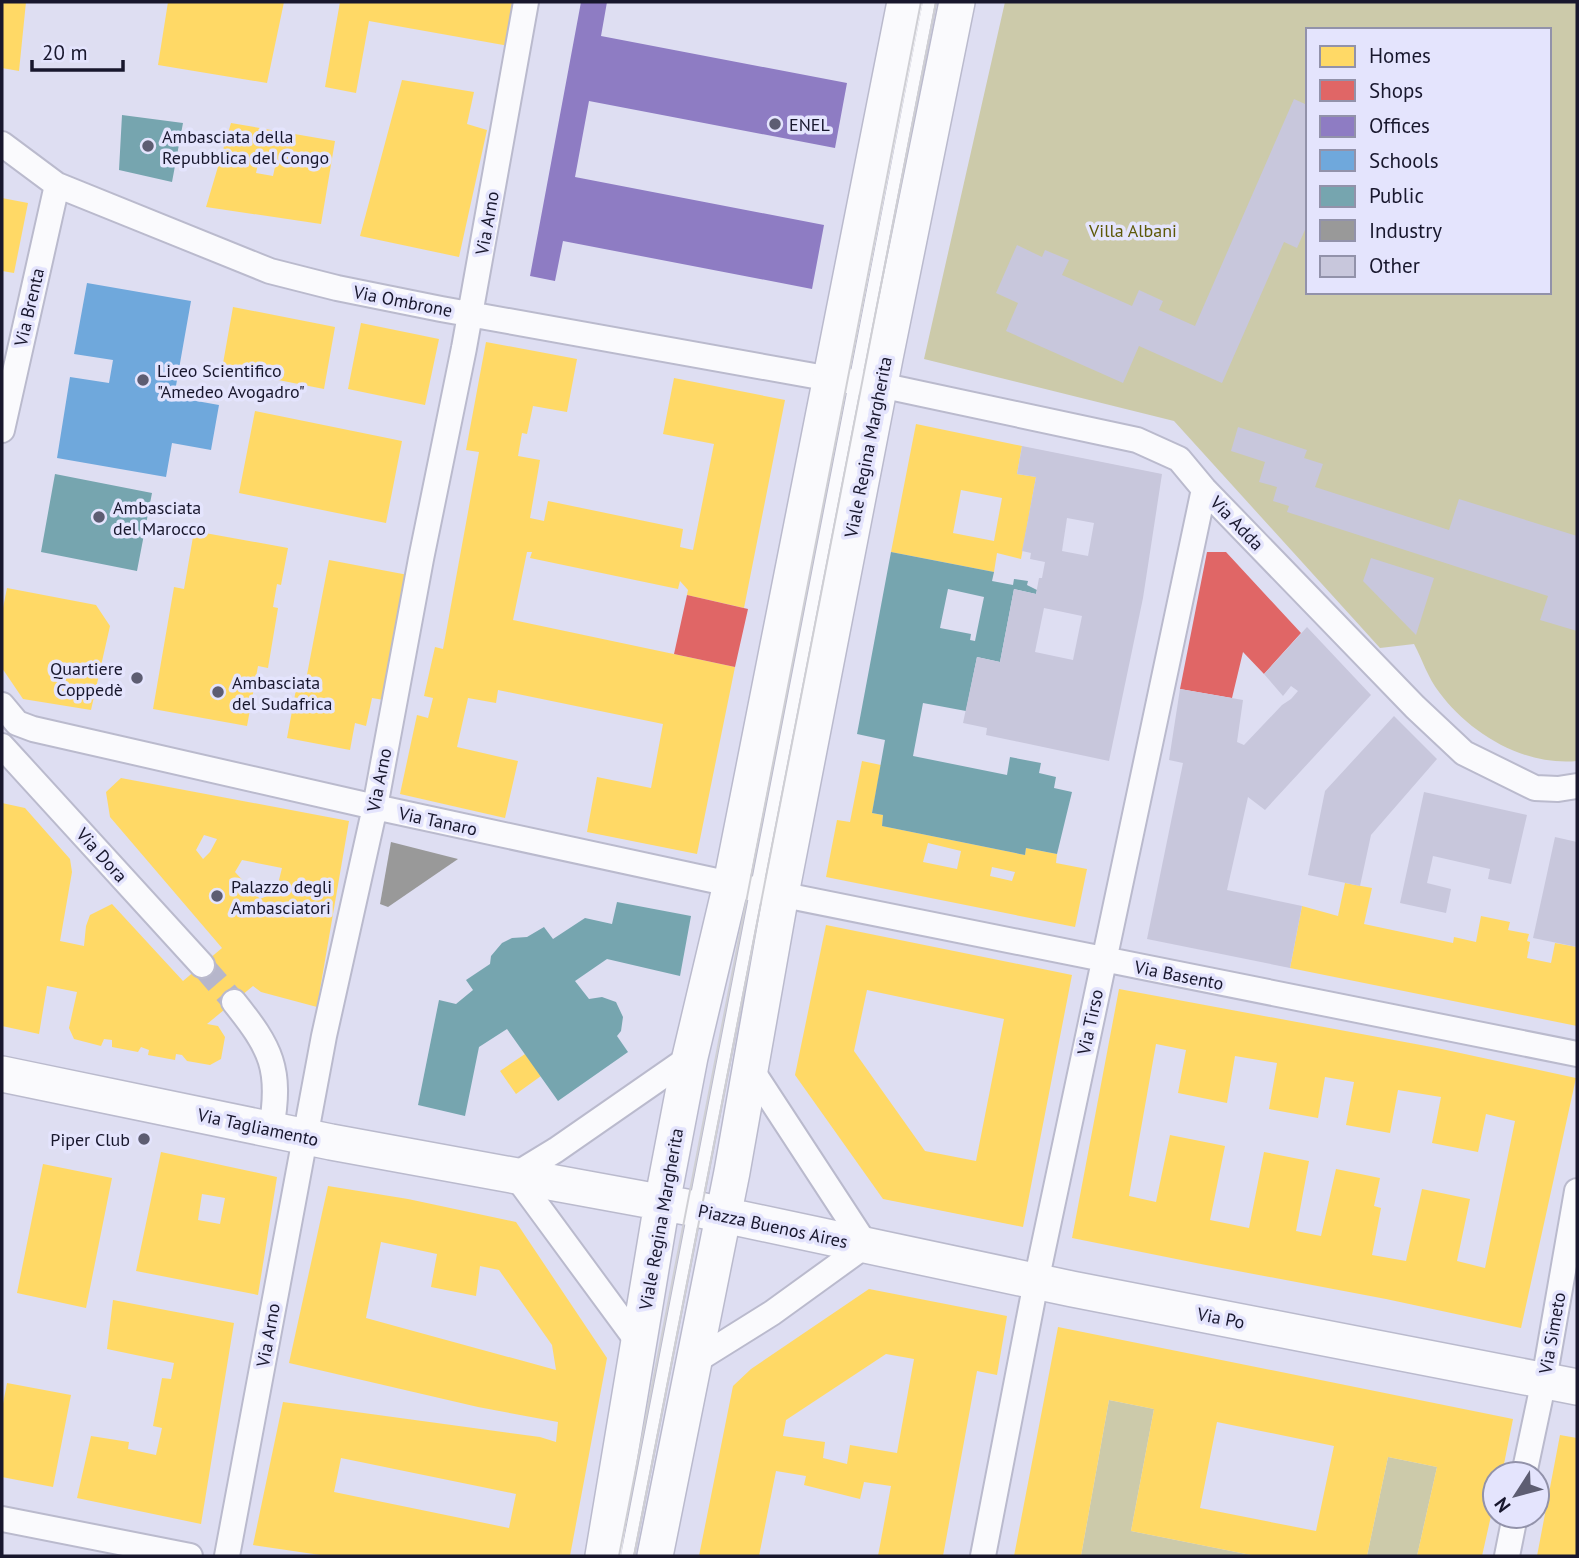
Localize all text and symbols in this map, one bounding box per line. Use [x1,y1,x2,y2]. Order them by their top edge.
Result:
scale bar [32,28,122,72]
legend [1306,28,1551,294]
text: 20 m [42,39,88,66]
text: Homes [1369,42,1431,69]
text: Shops [1369,77,1423,104]
text: Offices [1369,112,1430,139]
place label: ENEL [789,113,830,136]
marker: ENEL [767,116,783,132]
place label: Ambasciata della Repubblica del Congo [162,125,329,169]
marker: Ambasciata della Repubblica del Congo [140,138,156,154]
text: Schools [1369,147,1439,174]
text: Public [1369,182,1424,209]
street label: Via Arno [470,189,504,258]
text: Industry [1369,217,1442,244]
park label: Villa Albani [1088,219,1177,242]
text: Other [1369,252,1420,279]
street label: Via Brenta [9,266,49,349]
street label: Via Ombrone [351,280,454,322]
street label: Viale Regina Margherita [839,355,897,540]
place label: Liceo Scientifico "Amedeo Avogadro" [157,359,305,403]
marker: Liceo Scientifico "Amedeo Avogadro" [135,372,151,388]
street label: Via Adda [1205,490,1269,555]
place label: Ambasciata del Marocco [113,496,206,540]
marker: Ambasciata del Marocco [91,509,107,525]
place label: Quartiere Coppedè [50,657,123,701]
marker: Quartiere Coppedè [129,670,145,686]
place label: Ambasciata del Sudafrica [232,671,333,715]
marker: Ambasciata del Sudafrica [210,684,226,700]
street label: Via Arno [361,746,396,815]
street label: Via Tanaro [396,801,479,841]
street label: Via Dora [71,822,132,887]
place label: Palazzo degli Ambasciatori [231,875,332,919]
marker: Palazzo degli Ambasciatori [209,888,225,904]
street label: Via Basento [1131,955,1226,995]
street label: Via Tirso [1072,987,1108,1058]
street label: Via Tagliamento [194,1103,321,1151]
street label: Viale Regina Margherita [634,1126,688,1313]
place label: Piper Club [50,1128,130,1151]
marker: Piper Club [136,1131,152,1147]
street label: Piazza Buenos Aires [696,1199,850,1253]
street label: Via Simeto [1533,1290,1570,1377]
street label: Via Arno [251,1301,285,1370]
street label: Via Po [1194,1302,1247,1334]
north arrow [1481,1460,1551,1530]
text: N [1489,1493,1516,1517]

